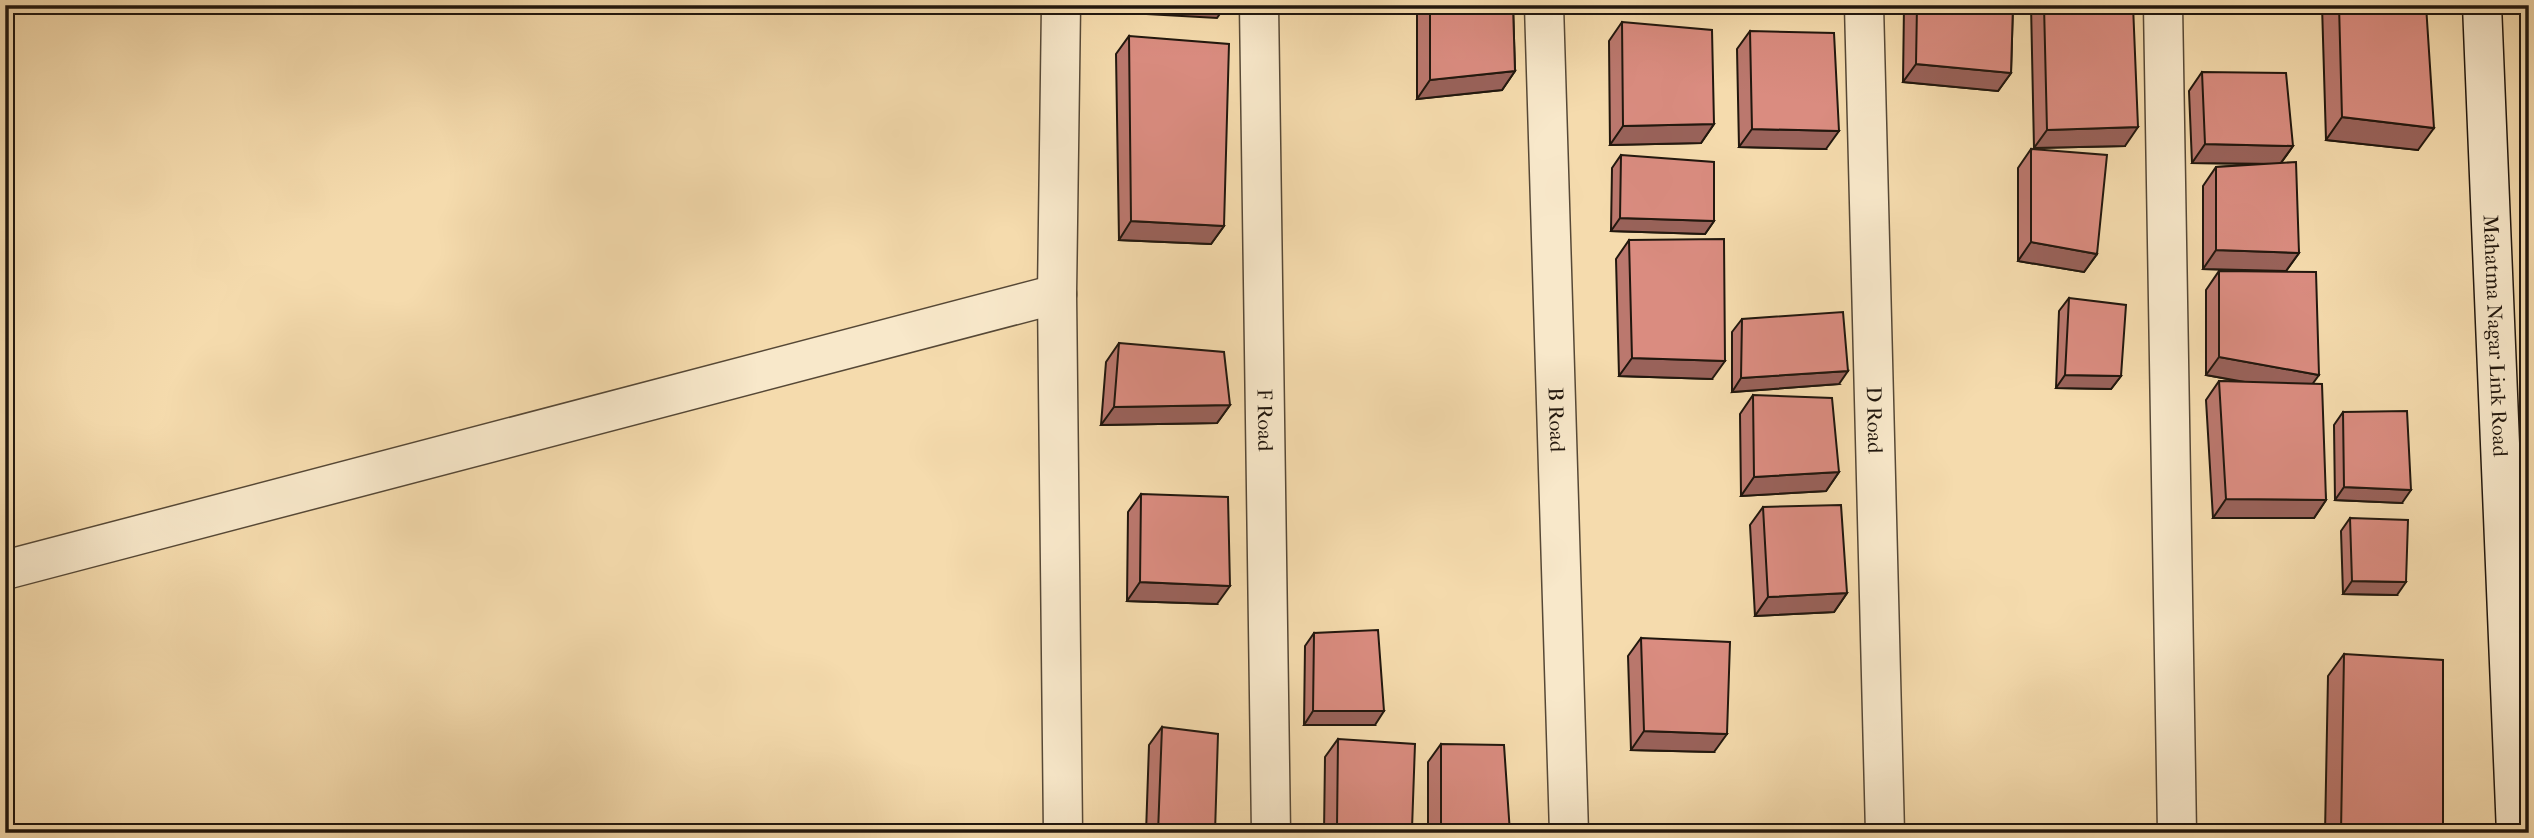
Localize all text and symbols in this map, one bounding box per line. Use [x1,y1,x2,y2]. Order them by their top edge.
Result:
street label: Mahatma Nagar Link Road [2479,214,2513,458]
street label: D Road [1862,386,1887,454]
street label: B Road [1544,387,1570,453]
street label: F Road [1253,389,1277,452]

